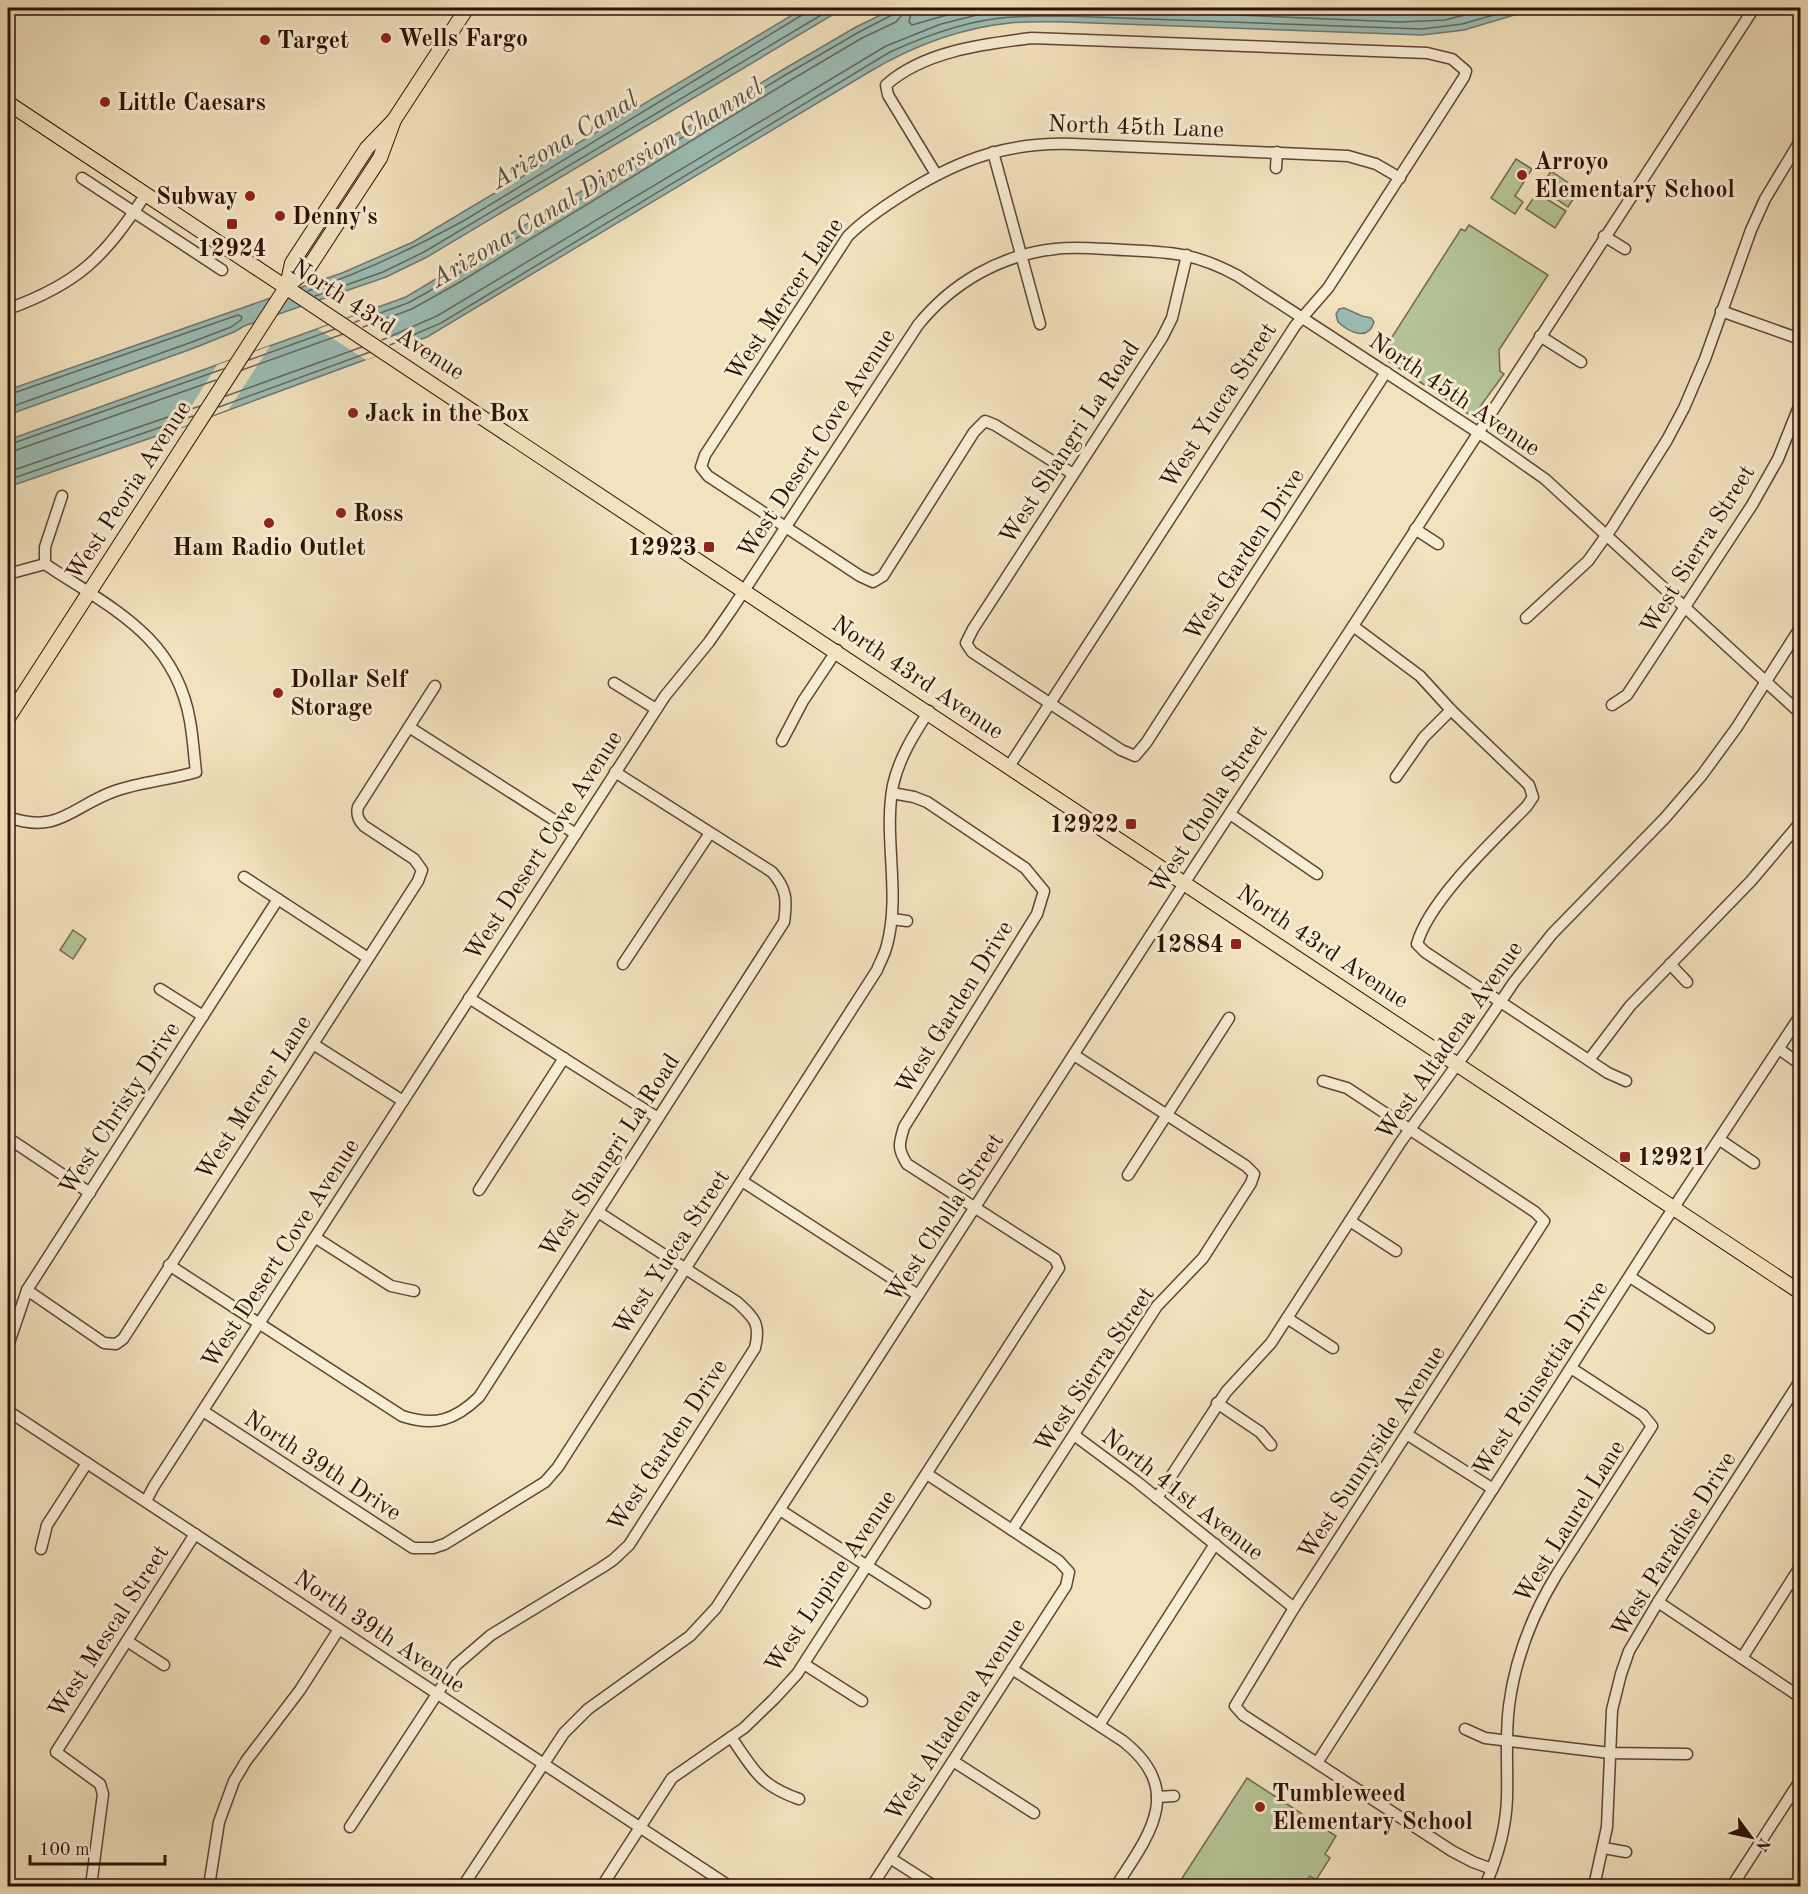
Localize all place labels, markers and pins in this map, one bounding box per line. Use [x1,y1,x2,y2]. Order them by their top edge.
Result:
place label: Wells Fargo [398,28,528,52]
place label: Target [277,30,349,54]
marker: Wells Fargo [379,31,393,45]
marker: Target [258,33,272,47]
place label: Little Caesars [117,92,266,116]
marker: Little Caesars [98,95,112,109]
place label: Arroyo Elementary School [1534,151,1735,203]
marker: Arroyo Elementary School [1515,168,1529,182]
place label: Subway [156,186,238,210]
marker: Subway [243,189,257,203]
place label: Denny's [292,206,378,230]
marker: Denny's [273,209,287,223]
marker: 12924 [225,217,239,231]
place label: 12924 [197,238,267,262]
place label: Jack in the Box [365,403,530,427]
marker: Jack in the Box [346,406,360,420]
place label: Ross [353,503,403,527]
marker: Ross [334,506,348,520]
marker: Ham Radio Outlet [262,516,276,530]
place label: Ham Radio Outlet [173,537,366,561]
place label: 12923 [627,537,697,561]
marker: 12923 [702,540,716,554]
place label: Dollar Self Storage [290,669,409,721]
marker: Dollar Self Storage [271,686,285,700]
place label: 12922 [1049,814,1119,838]
marker: 12922 [1124,817,1138,831]
place label: 12884 [1154,934,1224,958]
marker: 12884 [1229,937,1243,951]
place label: 12921 [1637,1147,1707,1171]
marker: 12921 [1618,1150,1632,1164]
place label: Tumbleweed Elementary School [1272,1783,1473,1835]
marker: Tumbleweed Elementary School [1253,1800,1267,1814]

